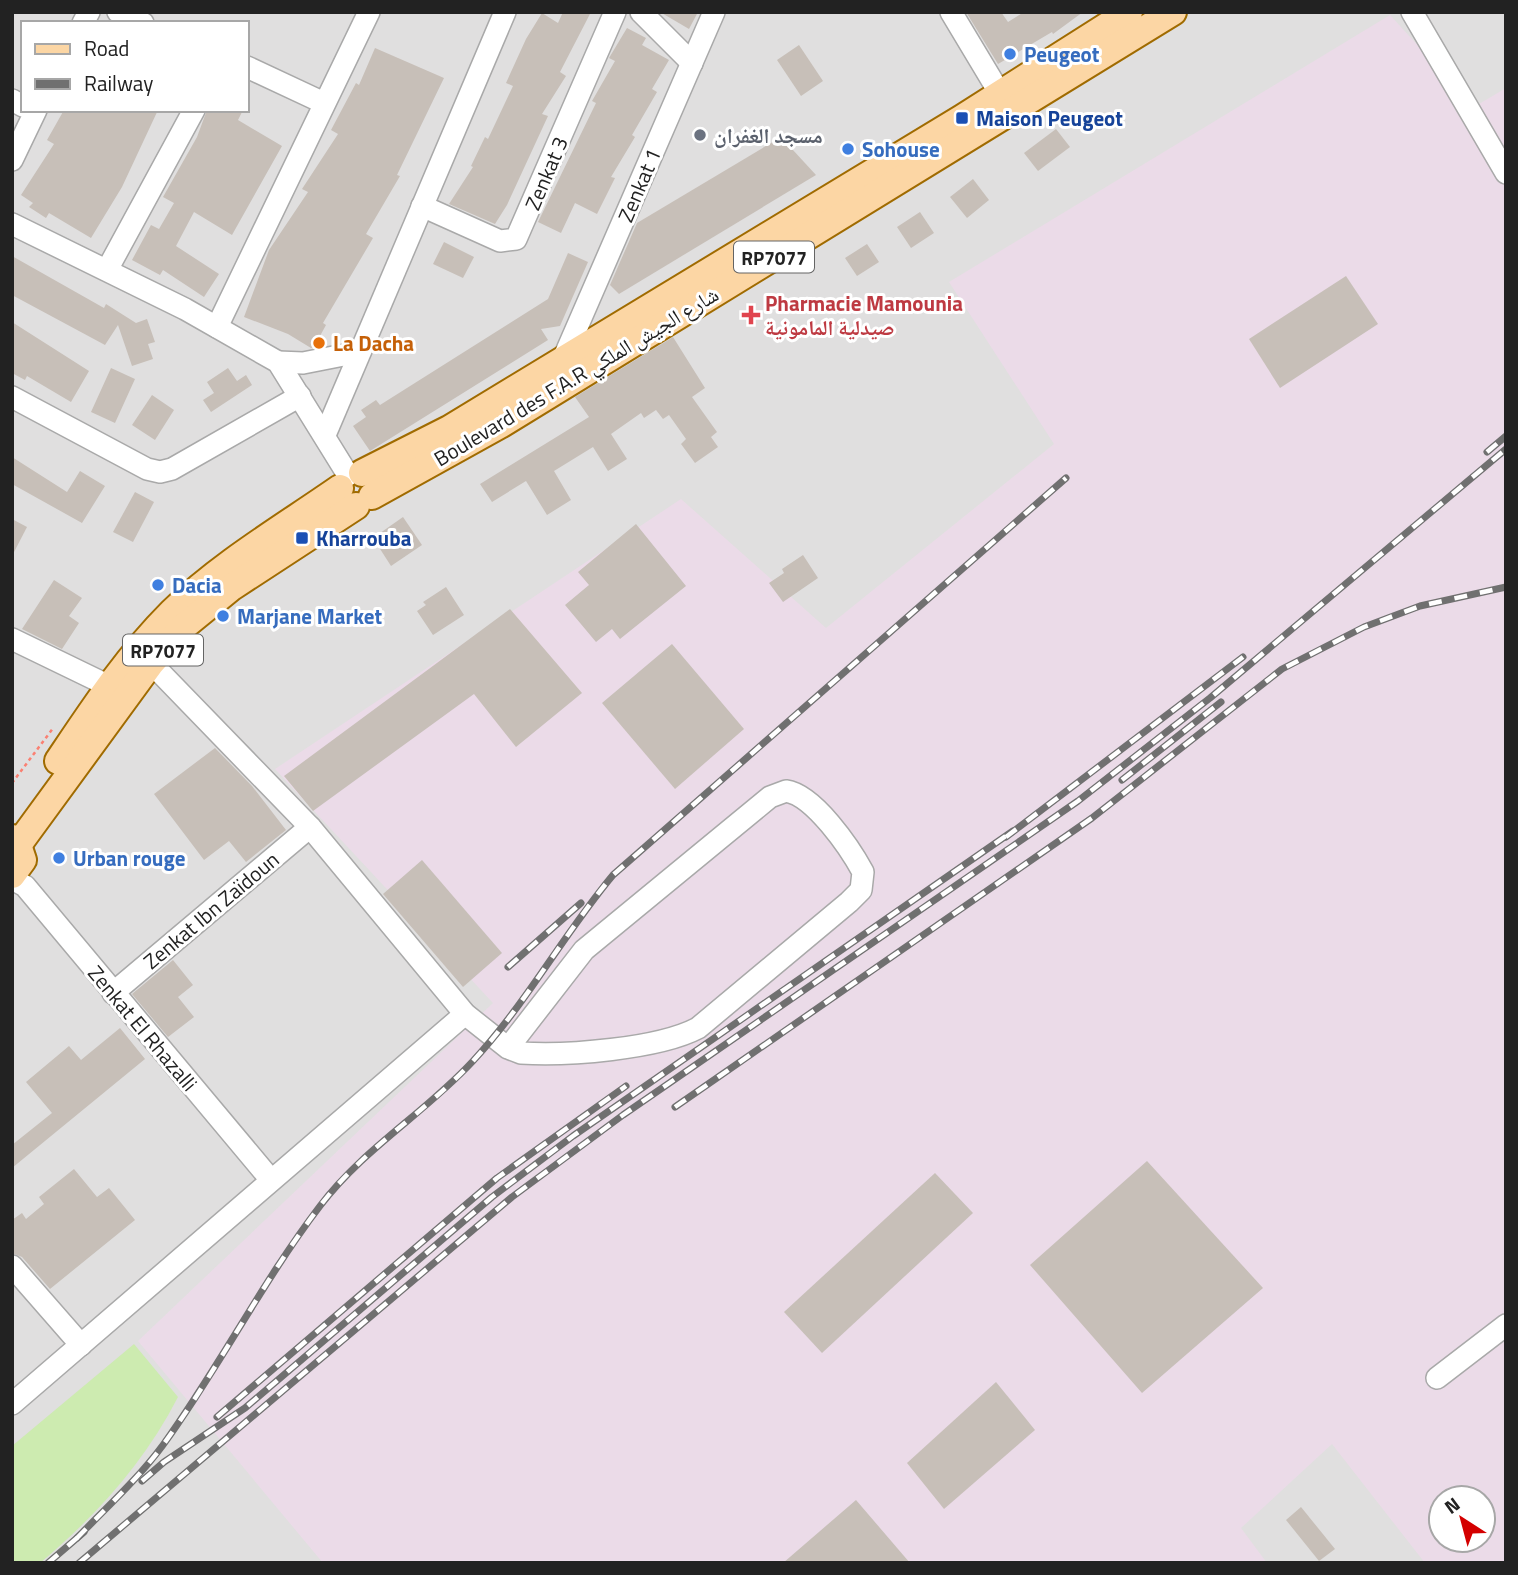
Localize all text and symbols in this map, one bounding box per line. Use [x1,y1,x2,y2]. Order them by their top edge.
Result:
legend [21,21,248,112]
text: Road [84,32,129,64]
place label: Peugeot [1024,38,1100,70]
marker: Peugeot [1002,46,1018,62]
text: Railway [84,67,153,99]
place label: Maison Peugeot [976,102,1123,134]
marker: Maison Peugeot [954,110,970,126]
place label: مسجد الغفران [714,119,823,151]
marker: مسجد الغفران [692,127,708,143]
street label: Zenkat 3 [516,131,576,215]
place label: Sohouse [862,133,940,165]
marker: Sohouse [840,141,856,157]
street label: Zenkat 1 [609,143,669,227]
road number: RP7077 [734,242,814,272]
street label: Boulevard des F.A.R شارع الجيش الملكي [427,278,725,475]
place label: Pharmacie Mamounia صيدلية المامونية [765,287,963,343]
marker: Pharmacie Mamounia صيدلية المامونية [743,307,759,323]
place label: La Dacha [333,327,414,359]
marker: La Dacha [311,335,327,351]
place label: Kharrouba [316,522,412,554]
marker: Kharrouba [294,530,310,546]
place label: Dacia [172,569,222,601]
marker: Dacia [150,577,166,593]
place label: Marjane Market [237,600,383,632]
marker: Marjane Market [215,608,231,624]
road number: RP7077 [123,635,203,666]
place label: Urban rouge [73,842,185,874]
street label: Zenkat Ibn Zaïdoun [136,844,286,976]
marker: Urban rouge [51,850,67,866]
street label: Zenkat El Rhazalli [81,958,205,1098]
north arrow [1427,1484,1497,1554]
text: N [1438,1489,1466,1520]

